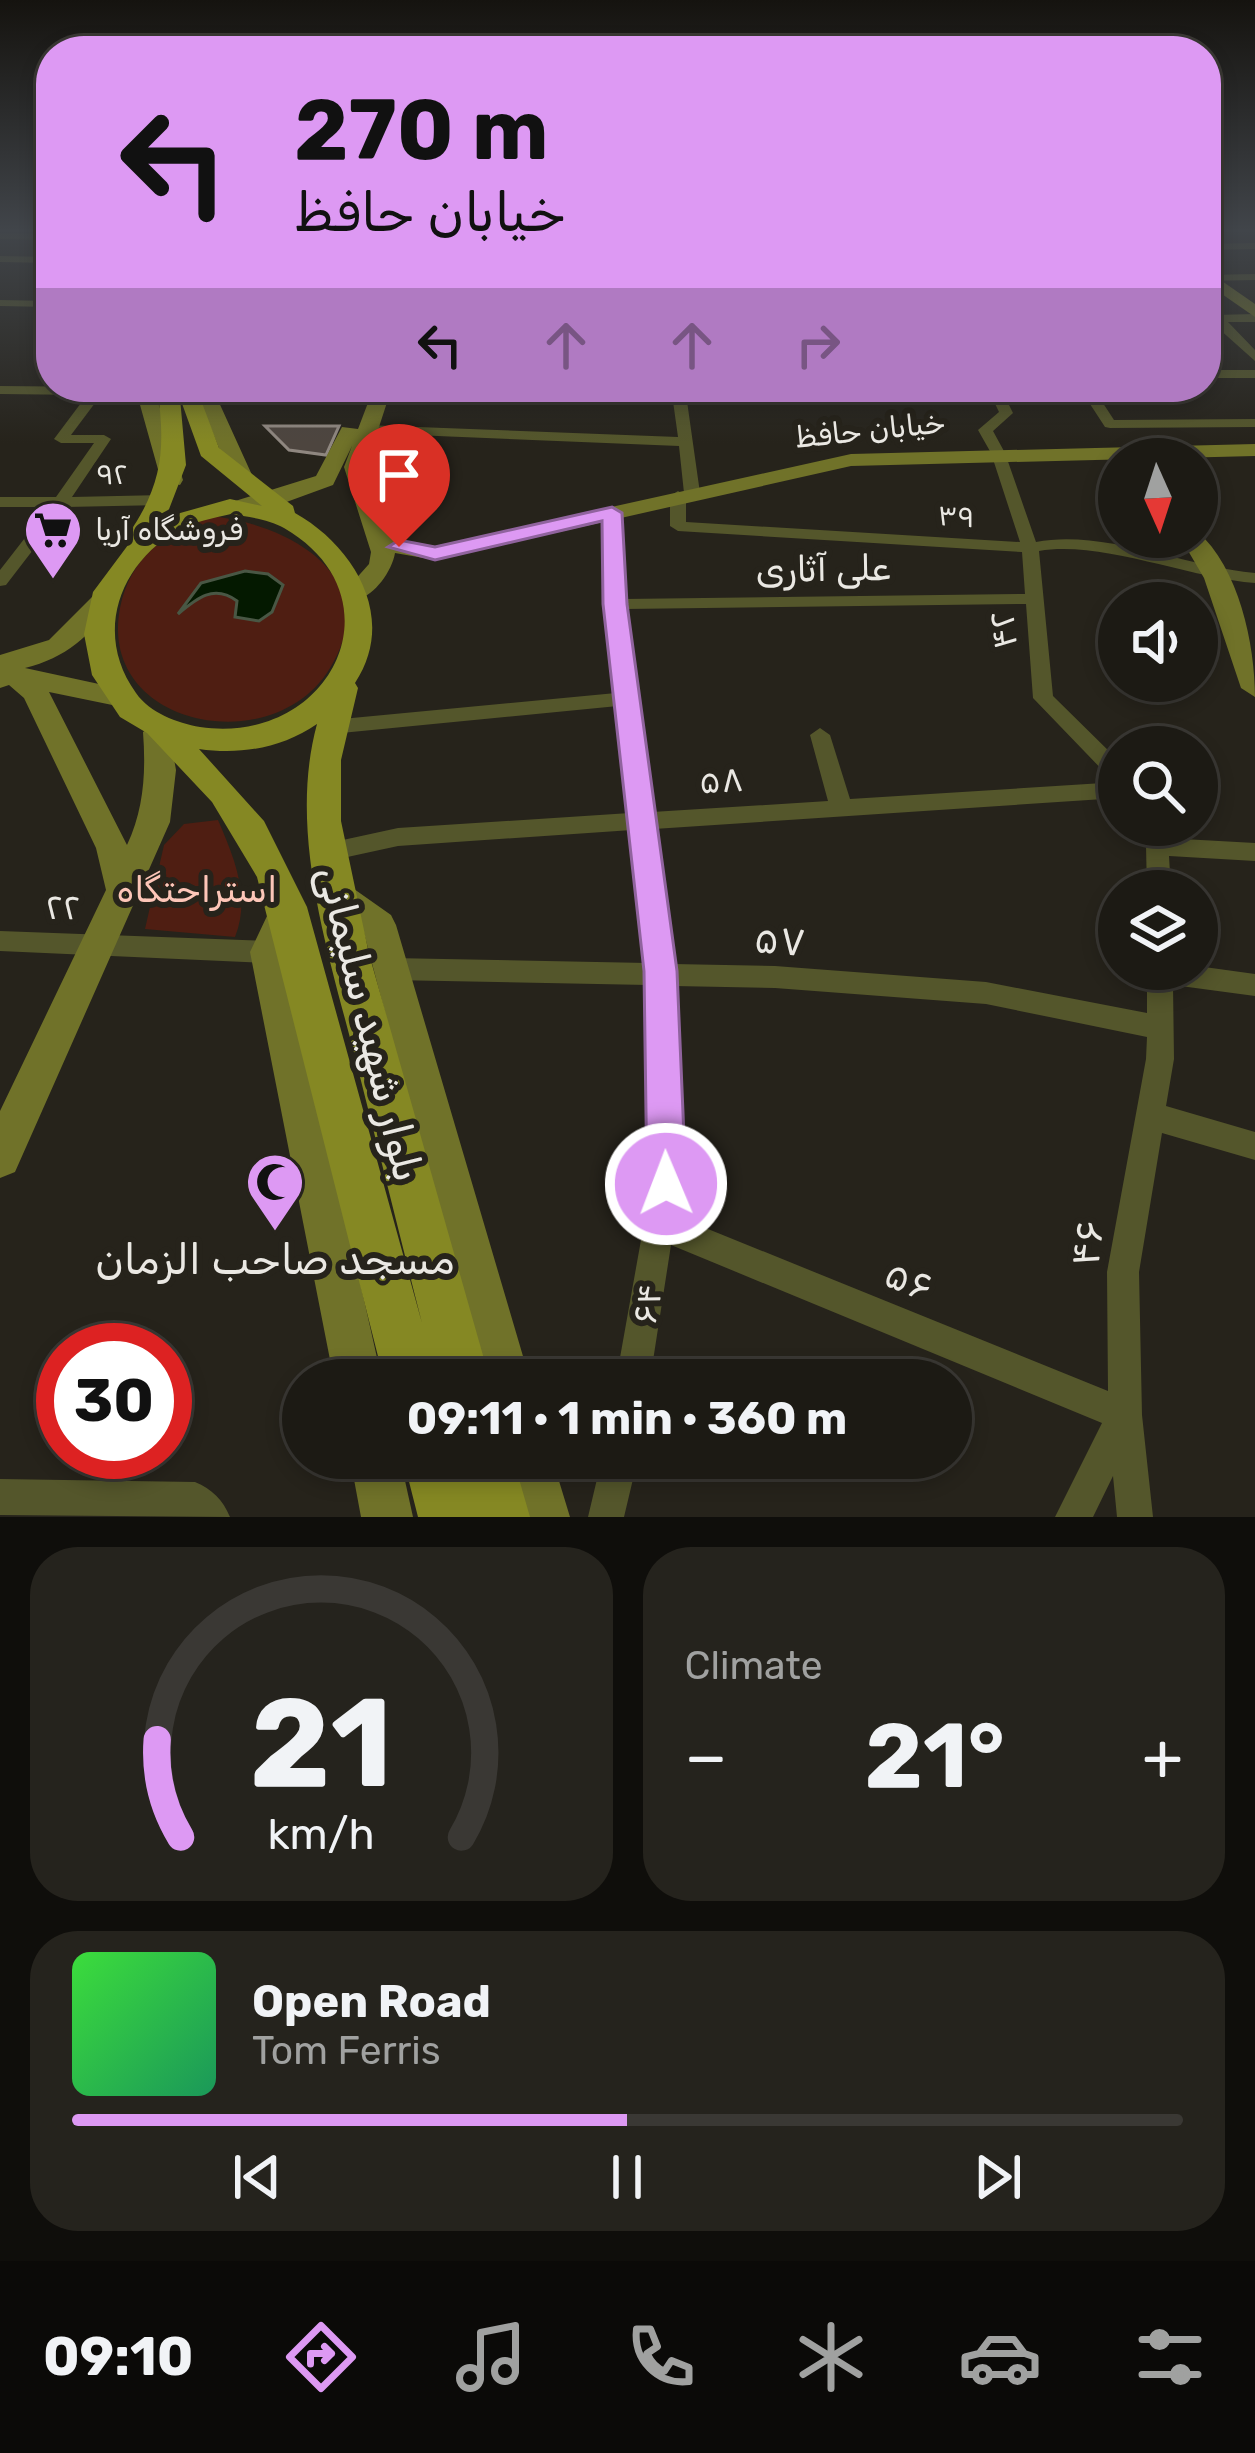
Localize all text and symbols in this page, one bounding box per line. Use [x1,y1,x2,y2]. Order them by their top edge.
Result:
text: 270 m [294,80,549,180]
icon: left [96,84,252,240]
text: خیابان حافظ [294,181,566,245]
icon: left [407,312,473,378]
icon: ahead [533,312,599,378]
icon: ahead [659,312,725,378]
icon: right [785,312,851,378]
street label: خیابان حافظ [793,404,947,456]
pin [348,424,450,547]
north arrow [1098,438,1218,558]
map controls [1098,438,1218,990]
icon: arrive [366,442,432,508]
street label: ۹۲ [96,456,128,492]
street label: ۳۹ [936,497,976,535]
supermarket icon: فروشگاه آریا [22,499,84,581]
place label: فروشگاه آریا [95,512,243,548]
street label: علی آثاری [755,546,891,591]
button: sound [1098,582,1218,702]
street label: ۴۲ [979,609,1026,651]
button: search [1098,726,1218,846]
street label: ۵۸ [697,756,745,803]
street label: بلوار شهید سلیمانی [307,860,433,1186]
park label: استراحتگاه [117,868,277,911]
button: layers [1098,870,1218,990]
street label: ۲۲ [45,885,81,928]
street label: ۵۷ [752,913,808,967]
position arrow [603,1121,729,1247]
mosque icon: مسجد صاحب الزمان [244,1151,306,1233]
street label: ۴۶ [1059,1217,1115,1269]
place label: مسجد صاحب الزمان [95,1235,455,1285]
street label: ۵۶ [877,1248,941,1312]
street label: ۶۴ [622,1281,671,1327]
speed limit sign: 30 [36,1323,192,1479]
text: 09:11 · 1 min · 360 m [407,1392,847,1445]
text: Climate [685,1643,823,1689]
text: 21 [250,1669,393,1817]
text: 21° [865,1703,1005,1810]
text: − [685,1717,727,1796]
text: + [1142,1717,1183,1796]
text: km/h [268,1809,375,1860]
text: Open Road [252,1975,491,2028]
text: Tom Ferris [252,2028,441,2074]
icon: previous [224,2144,290,2210]
icon: pause [594,2144,660,2210]
icon: next [965,2144,1031,2210]
icon: directions [279,2315,363,2399]
icon: music [449,2315,533,2399]
icon: phone [619,2315,703,2399]
icon: climate [789,2315,873,2399]
icon: car [958,2315,1042,2399]
icon: filters [1128,2315,1212,2399]
text: 09:10 [43,2325,194,2389]

